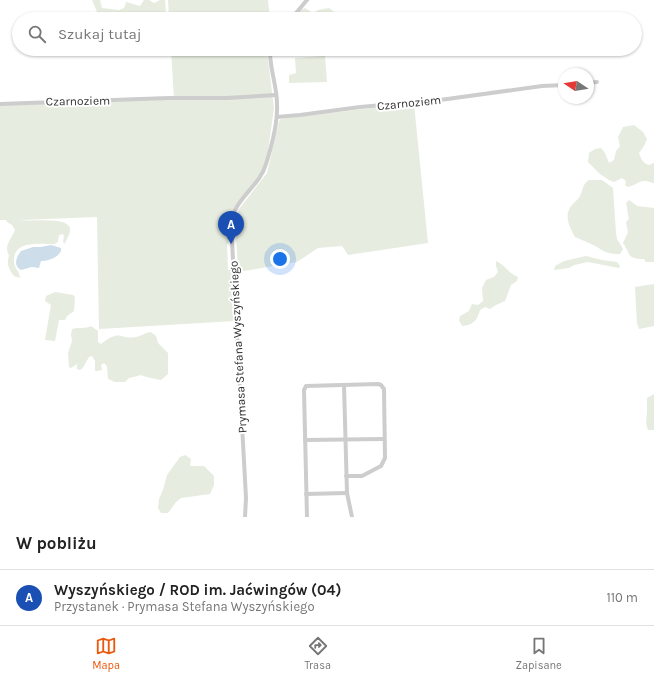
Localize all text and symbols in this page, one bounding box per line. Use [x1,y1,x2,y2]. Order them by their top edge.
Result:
search box [12,12,642,56]
icon: search [26,23,48,45]
text: Szukaj tutaj [58,25,142,43]
north arrow [558,68,594,104]
street label: Czarnoziem [46,93,110,109]
street label: Czarnoziem [376,93,442,113]
pin: A [218,211,244,244]
your location [270,249,290,269]
street label: Prymasa Stefana Wyszyńskiego [226,260,250,434]
text: W pobliżu [16,533,97,553]
text: Wyszyńskiego / ROD im. Jaćwingów (04) [54,581,341,599]
text: A [25,590,33,605]
text: 110 m [606,590,638,605]
text: Przystanek · Prymasa Stefana Wyszyńskiego [54,599,315,614]
tab: Mapa [92,635,120,672]
tab: Trasa [304,635,331,672]
tab: Zapisane [515,635,562,672]

